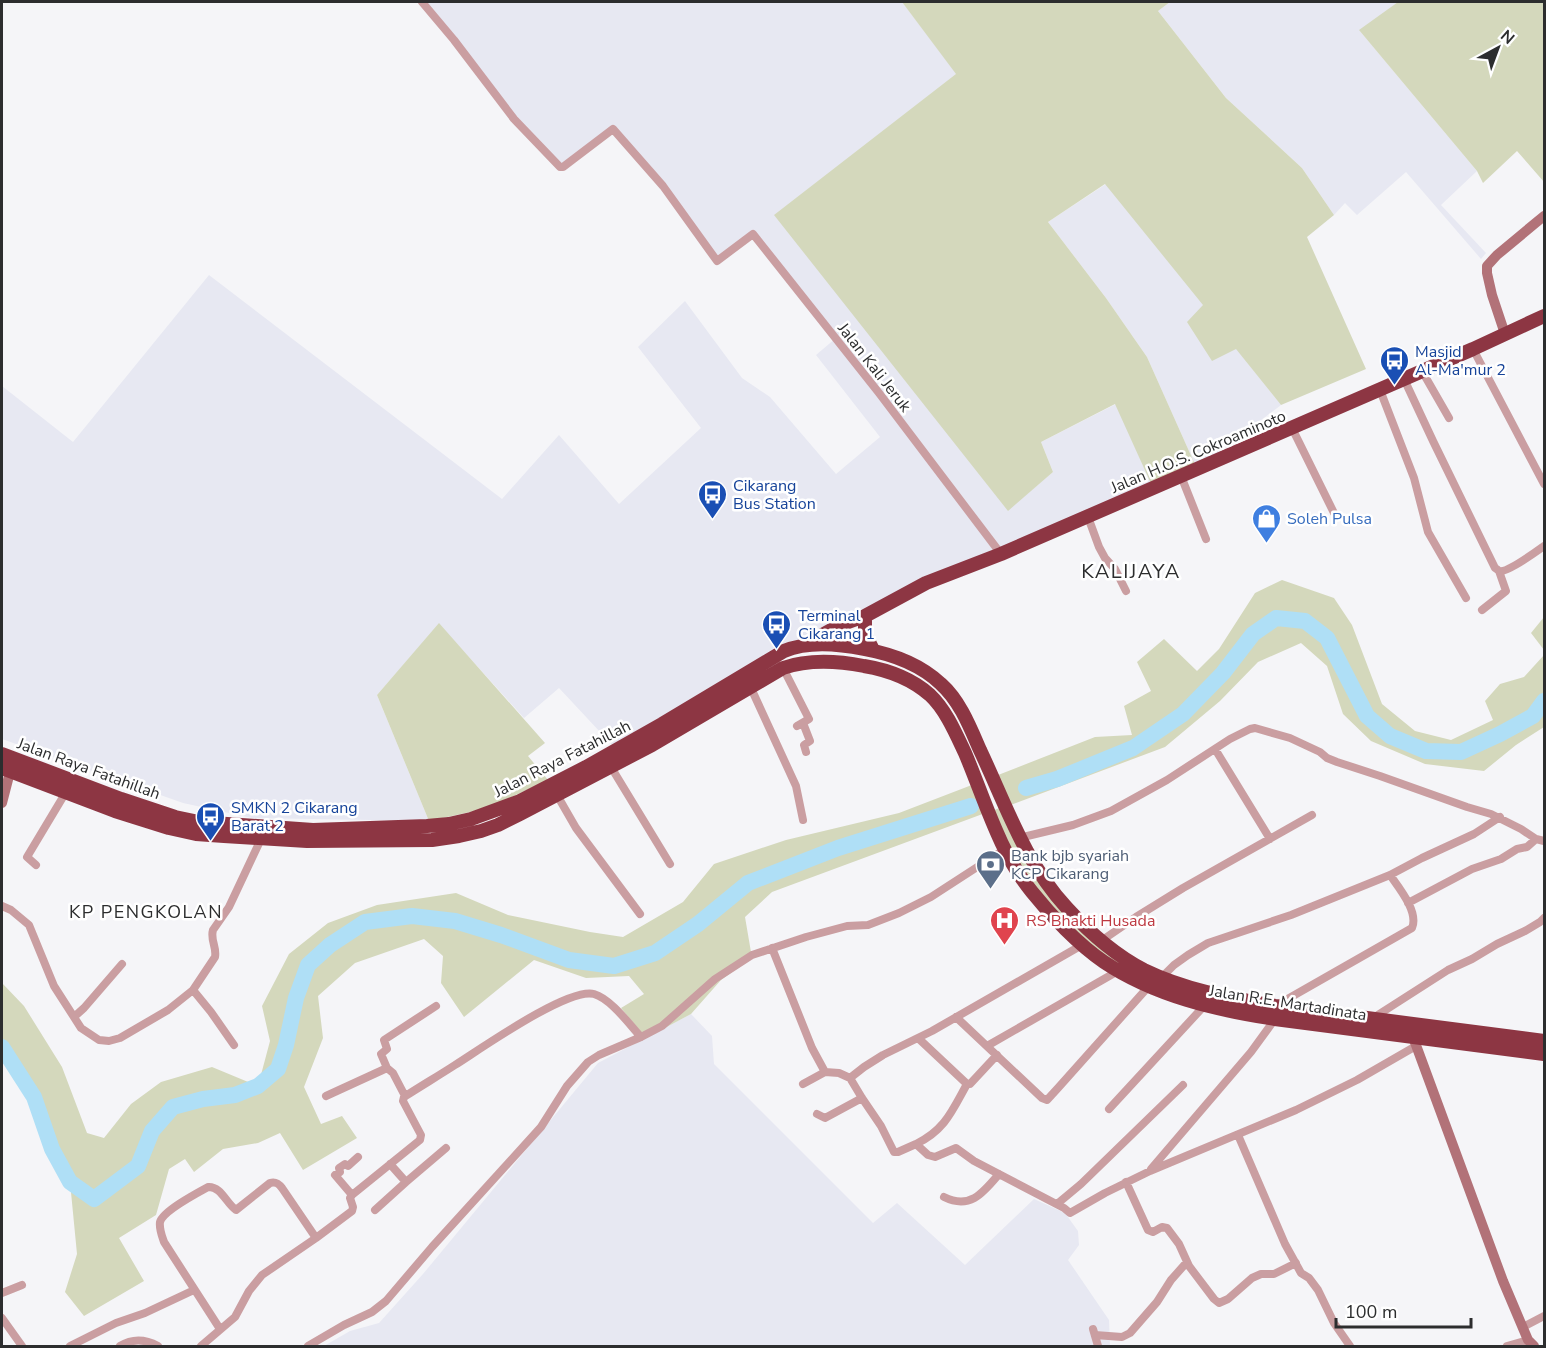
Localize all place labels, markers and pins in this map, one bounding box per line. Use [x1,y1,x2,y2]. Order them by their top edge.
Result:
place label: Masjid Al-Ma'mur 2 [1415,341,1506,381]
bus stop icon: Masjid Al-Ma'mur 2 [1378,344,1410,386]
place label: Cikarang Bus Station [733,475,816,515]
bus stop icon: Cikarang Bus Station [696,478,728,520]
shop icon: Soleh Pulsa [1250,502,1282,544]
place label: Soleh Pulsa [1287,508,1372,530]
place label: Terminal Cikarang 1 [798,605,875,645]
bus stop icon: Terminal Cikarang 1 [761,608,793,650]
place label: SMKN 2 Cikarang Barat 2 [231,797,358,837]
bus stop icon: SMKN 2 Cikarang Barat 2 [194,800,226,842]
place label: Bank bjb syariah KCP Cikarang [1011,845,1129,885]
bank icon: Bank bjb syariah KCP Cikarang [974,848,1006,890]
hospital icon: RS Bhakti Husada [989,904,1021,946]
place label: RS Bhakti Husada [1026,910,1155,932]

